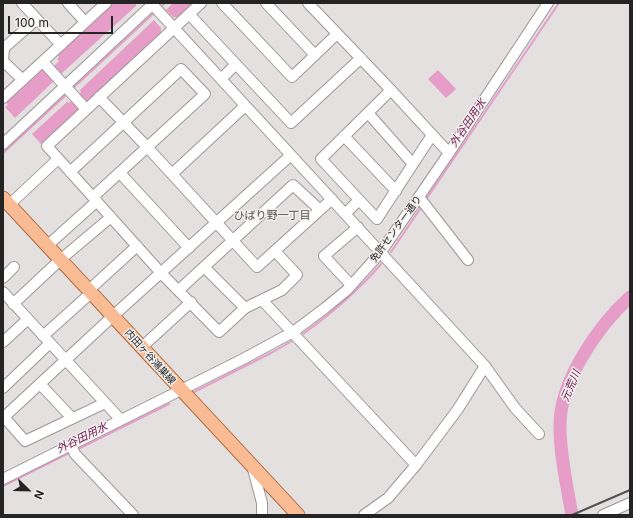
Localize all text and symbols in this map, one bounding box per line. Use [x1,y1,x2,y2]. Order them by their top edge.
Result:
scale bar [10,8,115,34]
text: 100 m [15,15,49,30]
water label: 外谷田用水 [447,97,489,149]
street label: 免許センター通り [368,193,424,265]
district label: ひばり野一丁目 [234,209,310,223]
street label: 内田ヶ谷鴻巣線 [122,327,178,387]
water label: 元荒川 [558,368,584,404]
water label: 外谷田用水 [54,420,110,456]
north arrow [8,470,48,510]
text: N [31,488,47,501]

